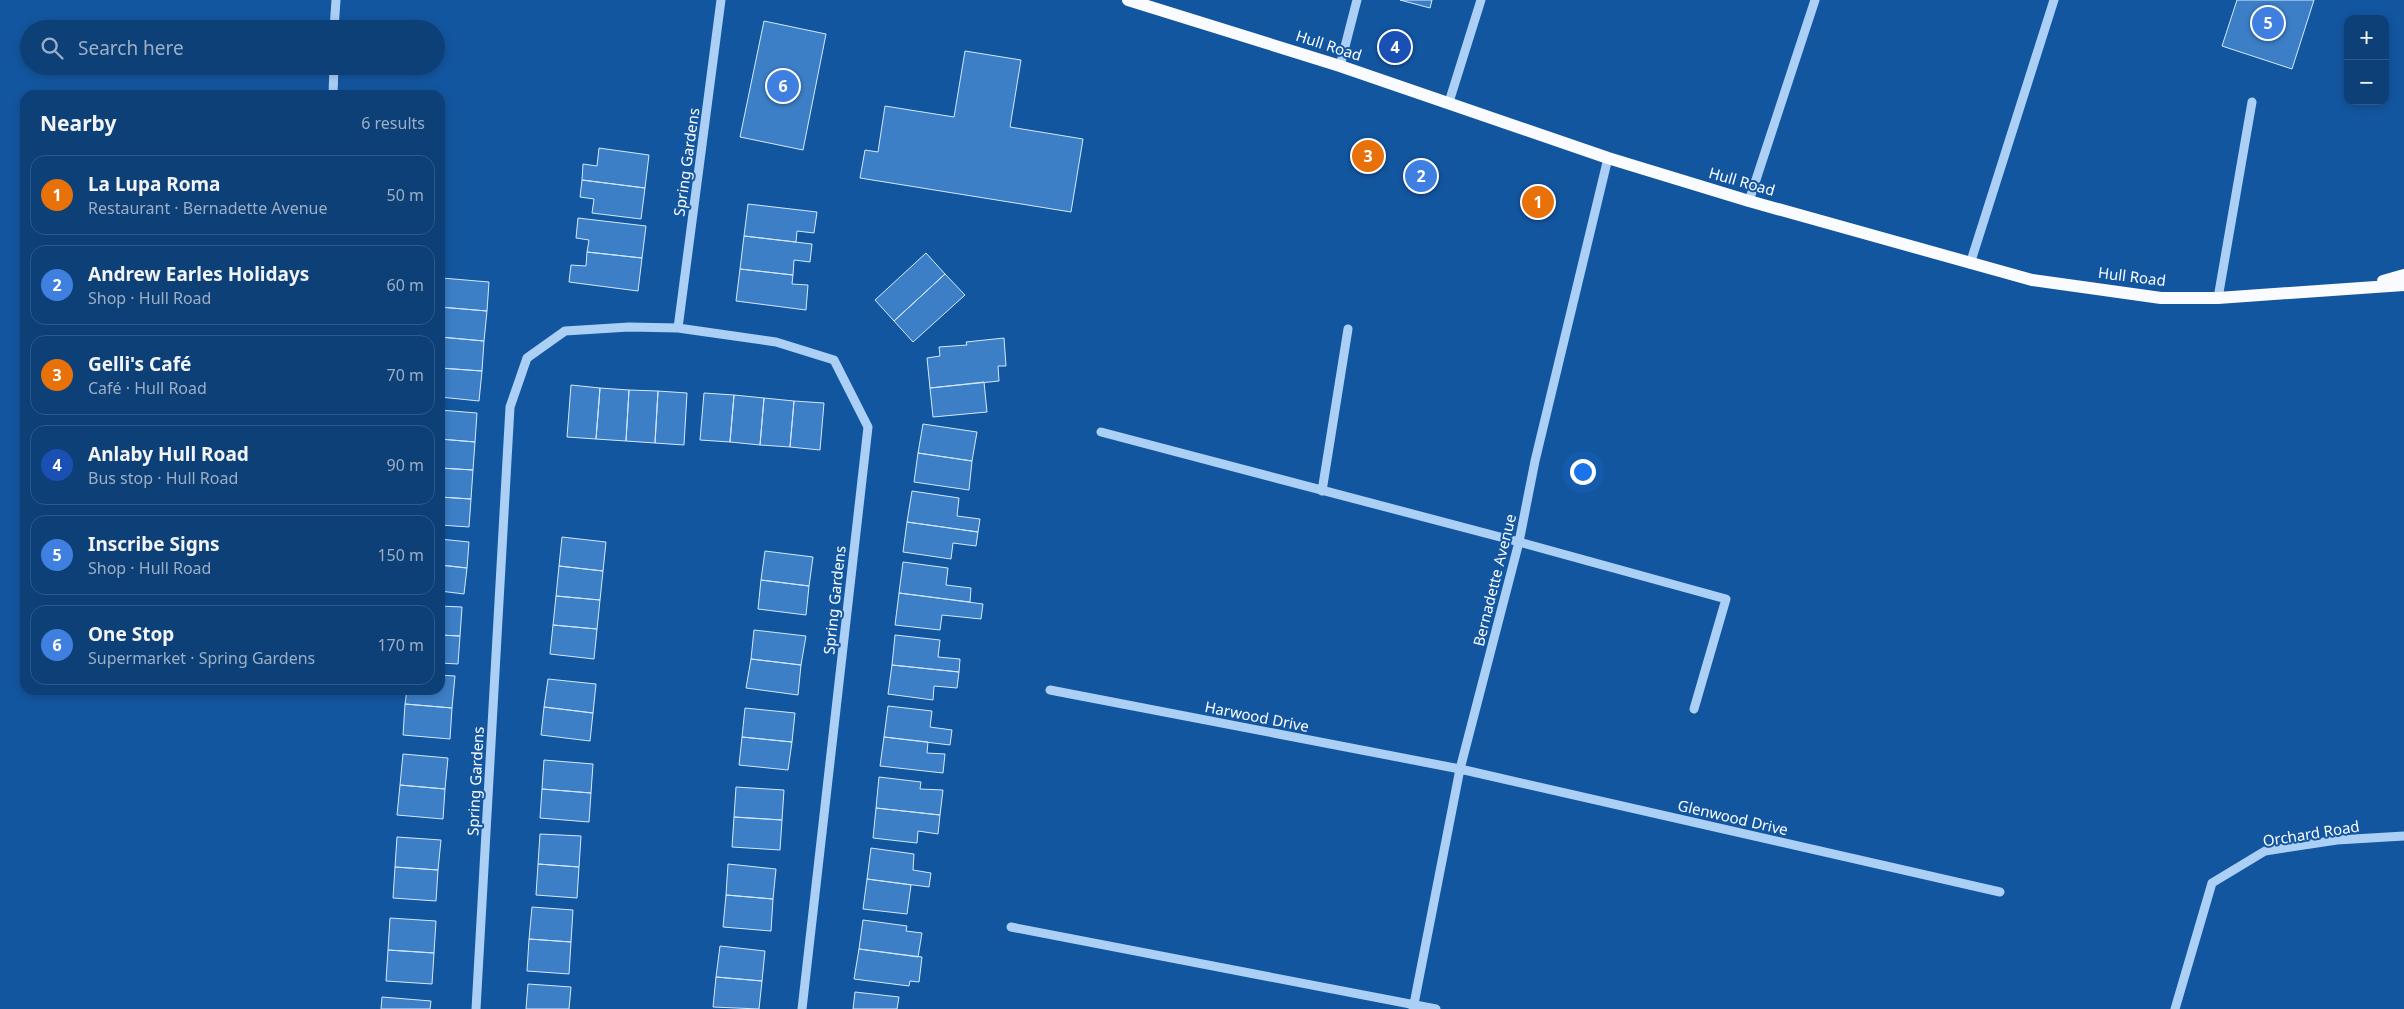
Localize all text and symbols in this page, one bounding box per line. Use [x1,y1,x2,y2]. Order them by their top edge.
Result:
pin: 5 [2252,4,2284,42]
map controls [2344,15,2389,105]
button: + [2344,15,2389,60]
search box [20,20,445,75]
street label: Hull Road [1294,25,1364,65]
pin: 4 [1379,28,1411,66]
icon: search [38,34,66,62]
text: Search here [78,35,184,61]
button: − [2344,60,2389,105]
pin: 6 [767,67,799,105]
street label: Spring Gardens [668,106,704,218]
text: Nearby [40,109,116,137]
text: 6 results [361,112,425,134]
pin: 3 [1352,137,1384,175]
pin: 2 [1405,157,1437,195]
street label: Hull Road [1707,162,1777,200]
text: La Lupa Roma [88,171,221,197]
pin: 1 [1522,183,1554,221]
text: 1 [52,184,62,206]
text: 50 m [387,184,424,206]
text: Restaurant · Bernadette Avenue [88,197,328,219]
text: Andrew Earles Holidays [88,261,309,287]
street label: Hull Road [2097,262,2167,290]
text: 2 [52,274,62,296]
text: 60 m [387,274,424,296]
text: Shop · Hull Road [88,287,211,309]
text: Gelli's Café [88,351,191,377]
text: 3 [52,364,62,386]
text: 70 m [387,364,424,386]
text: Café · Hull Road [88,377,207,399]
text: Anlaby Hull Road [88,441,249,467]
text: 4 [52,454,62,476]
text: 90 m [387,454,424,476]
your location [1570,459,1596,485]
text: Bus stop · Hull Road [88,467,238,489]
street label: Bernadette Avenue [1468,512,1520,648]
text: Inscribe Signs [88,531,220,557]
text: 5 [52,544,62,566]
text: 150 m [377,544,424,566]
street label: Spring Gardens [818,545,850,655]
text: Shop · Hull Road [88,557,211,579]
text: One Stop [88,621,174,647]
text: 6 [52,634,62,656]
text: 170 m [377,634,424,656]
text: Supermarket · Spring Gardens [88,647,315,669]
street label: Harwood Drive [1203,696,1311,736]
street label: Spring Gardens [462,726,488,836]
street label: Glenwood Drive [1676,795,1790,839]
street label: Orchard Road [2261,815,2361,851]

